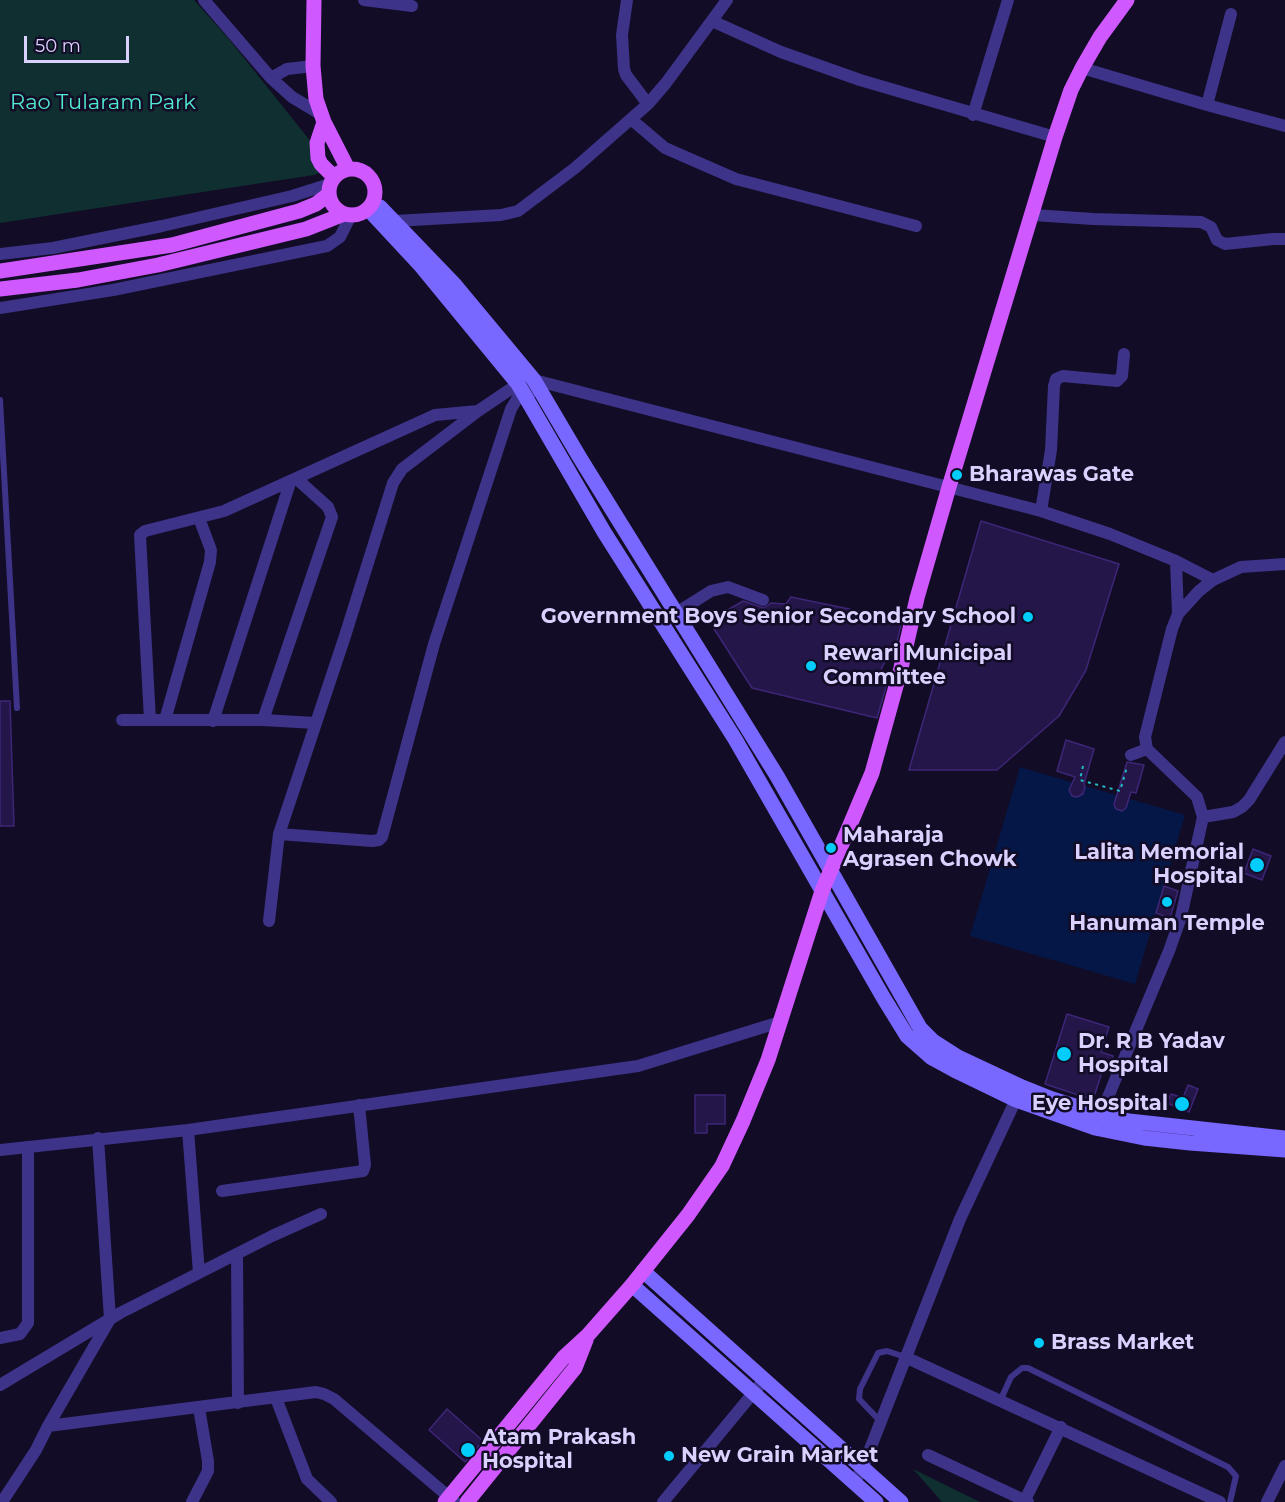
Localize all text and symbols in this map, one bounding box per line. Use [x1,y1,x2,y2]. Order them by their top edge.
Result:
scale bar [27,24,132,62]
text: 50 m [35,35,81,57]
park label: Rao Tularam Park [10,90,196,116]
place label: Bharawas Gate [969,462,1134,488]
marker: Bharawas Gate [950,468,964,482]
place label: Government Boys Senior Secondary School [541,604,1016,630]
marker: Government Boys Senior Secondary School [1021,610,1035,624]
place label: Rewari Municipal Committee [823,641,1012,691]
marker: Rewari Municipal Committee [804,659,818,673]
place label: Maharaja Agrasen Chowk [843,823,1016,873]
place label: Lalita Memorial Hospital [1074,840,1244,890]
marker: Maharaja Agrasen Chowk [824,841,838,855]
marker: Lalita Memorial Hospital [1248,856,1266,874]
marker: Hanuman Temple [1160,895,1174,909]
place label: Hanuman Temple [1069,911,1265,937]
place label: Dr. R B Yadav Hospital [1078,1029,1225,1079]
marker: Dr. R B Yadav Hospital [1055,1045,1073,1063]
place label: Eye Hospital [1032,1091,1168,1117]
marker: Eye Hospital [1173,1095,1191,1113]
place label: Brass Market [1051,1330,1194,1356]
marker: Brass Market [1032,1336,1046,1350]
place label: Atam Prakash Hospital [482,1425,636,1475]
marker: Atam Prakash Hospital [459,1441,477,1459]
place label: New Grain Market [681,1443,878,1469]
marker: New Grain Market [662,1449,676,1463]

